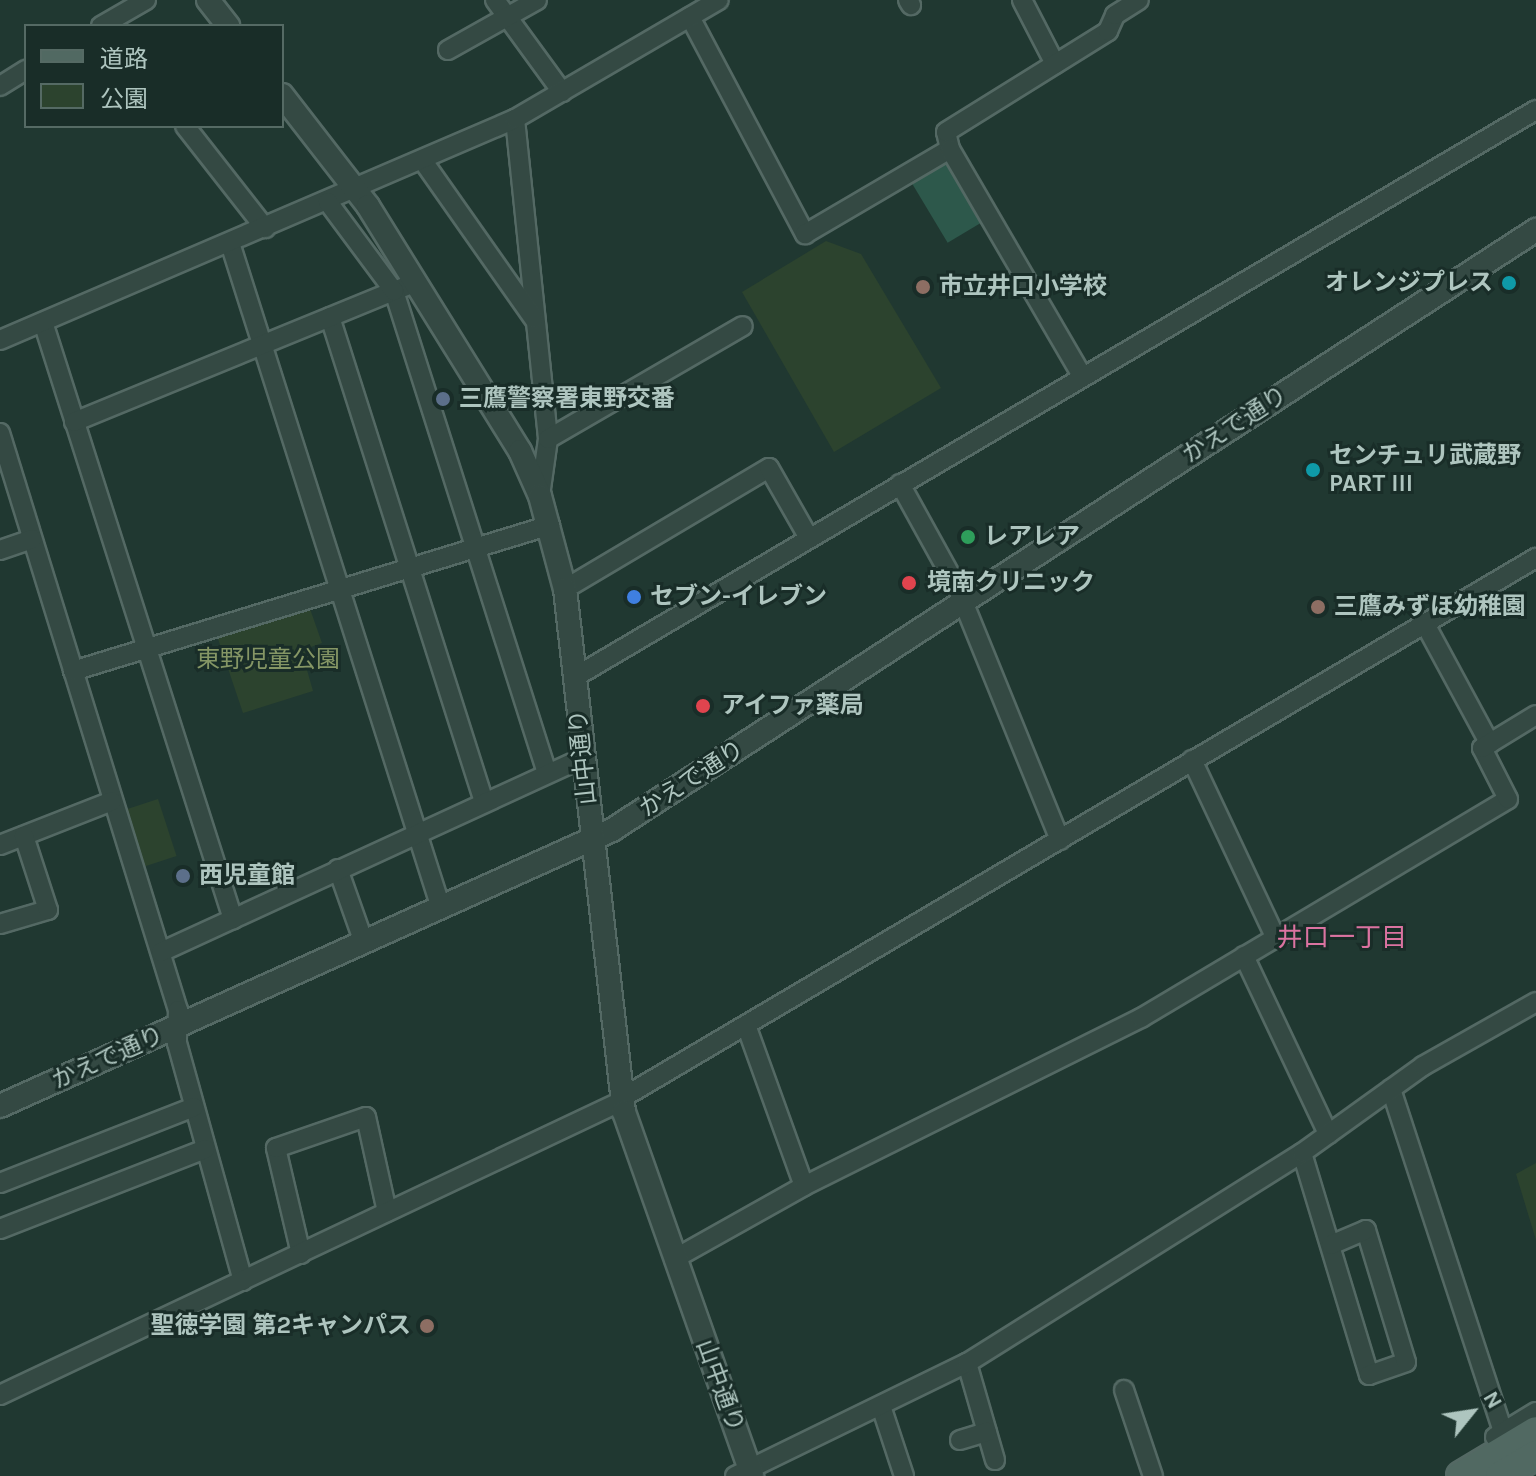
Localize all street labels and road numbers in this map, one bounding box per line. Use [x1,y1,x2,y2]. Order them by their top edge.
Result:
street label: かえで通り [1177,380,1293,470]
street label: 山中通り [564,708,602,806]
street label: かえで通り [634,734,750,824]
street label: かえで通り [47,1020,169,1096]
street label: 山中通り [690,1336,750,1436]

